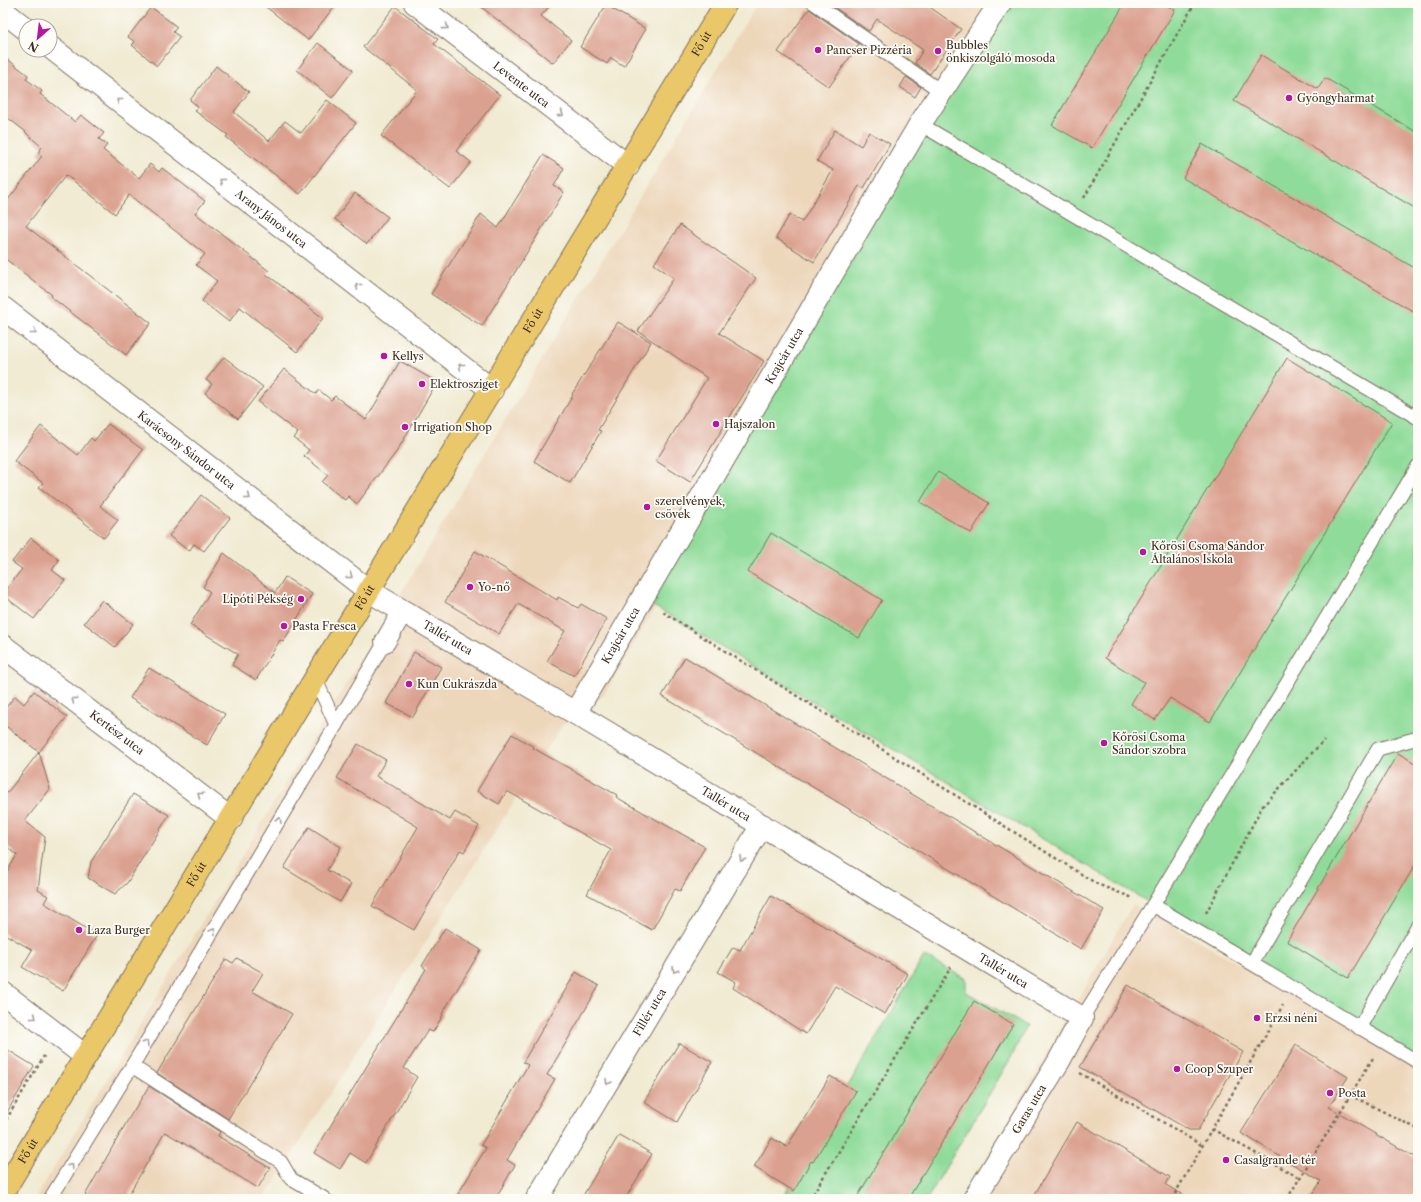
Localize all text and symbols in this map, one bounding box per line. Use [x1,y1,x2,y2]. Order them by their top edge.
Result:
north arrow [18,18,58,58]
one-way arrow [442,22,449,29]
street label: Fő út [688,28,714,59]
text: N [25,38,41,55]
place label: Bubbles önkiszolgáló mosoda [946,38,1056,65]
place label: Pancser Pizzéria [826,43,912,57]
marker: Pancser Pizzéria [813,45,823,55]
marker: Bubbles önkiszolgáló mosoda [933,46,943,56]
street label: Levente utca [490,58,552,111]
place label: Gyöngyharmat [1297,91,1374,105]
marker: Gyöngyharmat [1284,93,1294,103]
one-way arrow [117,99,124,106]
one-way arrow [556,110,563,117]
one-way arrow [220,178,227,185]
street label: Arany János utca [232,186,310,251]
one-way arrow [356,284,363,291]
street label: Fő út [520,305,546,336]
street label: Krajcár utca [762,325,806,387]
one-way arrow [29,327,36,334]
place label: Kellys [392,349,424,363]
marker: Kellys [379,351,389,361]
one-way arrow [458,364,465,371]
place label: Elektrosziget [430,377,498,391]
marker: Elektrosziget [417,379,427,389]
street label: Karácsony Sándor utca [135,408,238,492]
place label: Hajszalon [724,417,776,431]
marker: Hajszalon [711,419,721,429]
place label: Irrigation Shop [413,420,492,434]
marker: Irrigation Shop [400,422,410,432]
one-way arrow [243,492,250,499]
place label: szerelvények, csövek [655,494,725,521]
marker: szerelvények, csövek [642,502,652,512]
place label: Kőrösi Csoma Sándor Általános Iskola [1150,539,1265,566]
marker: Kőrösi Csoma Sándor Általános Iskola [1138,547,1148,557]
one-way arrow [346,572,353,579]
place label: Yo-nő [477,580,510,594]
street label: Fő út [352,582,378,612]
marker: Yo-nő [465,582,475,592]
place label: Lipóti Pékség [222,592,293,606]
marker: Lipóti Pékség [296,594,306,604]
street label: Krajcár utca [598,604,643,666]
street label: Tallér utca [420,617,475,658]
place label: Pasta Fresca [292,619,356,633]
marker: Pasta Fresca [279,621,289,631]
place label: Kun Cukrászda [417,677,497,691]
marker: Kun Cukrászda [404,679,414,689]
one-way arrow [72,698,79,705]
street label: Kertész utca [87,707,147,758]
place label: Kőrösi Csoma Sándor szobra [1112,730,1186,757]
marker: Kőrösi Csoma Sándor szobra [1099,738,1109,748]
street label: Tallér utca [698,783,753,824]
one-way arrow [197,792,204,800]
one-way arrow [275,817,282,824]
one-way arrow [740,855,747,862]
street label: Fő út [183,859,209,889]
place label: Laza Burger [87,923,150,937]
marker: Laza Burger [74,925,84,935]
one-way arrow [208,928,215,935]
street label: Tallér utca [976,950,1031,991]
one-way arrow [672,966,680,973]
street label: Fillér utca [630,986,669,1038]
place label: Erzsi néni [1265,1011,1318,1025]
one-way arrow [29,1012,36,1019]
marker: Erzsi néni [1252,1013,1262,1023]
one-way arrow [141,1040,149,1047]
place label: Coop Szuper [1185,1062,1254,1076]
marker: Coop Szuper [1172,1064,1182,1074]
one-way arrow [605,1078,613,1085]
street label: Garas utca [1009,1082,1049,1136]
place label: Posta [1338,1086,1366,1100]
marker: Posta [1325,1088,1335,1098]
street label: Fő út [15,1136,41,1166]
place label: Casalgrande tér [1234,1153,1316,1167]
marker: Casalgrande tér [1221,1155,1231,1165]
one-way arrow [66,1163,74,1170]

